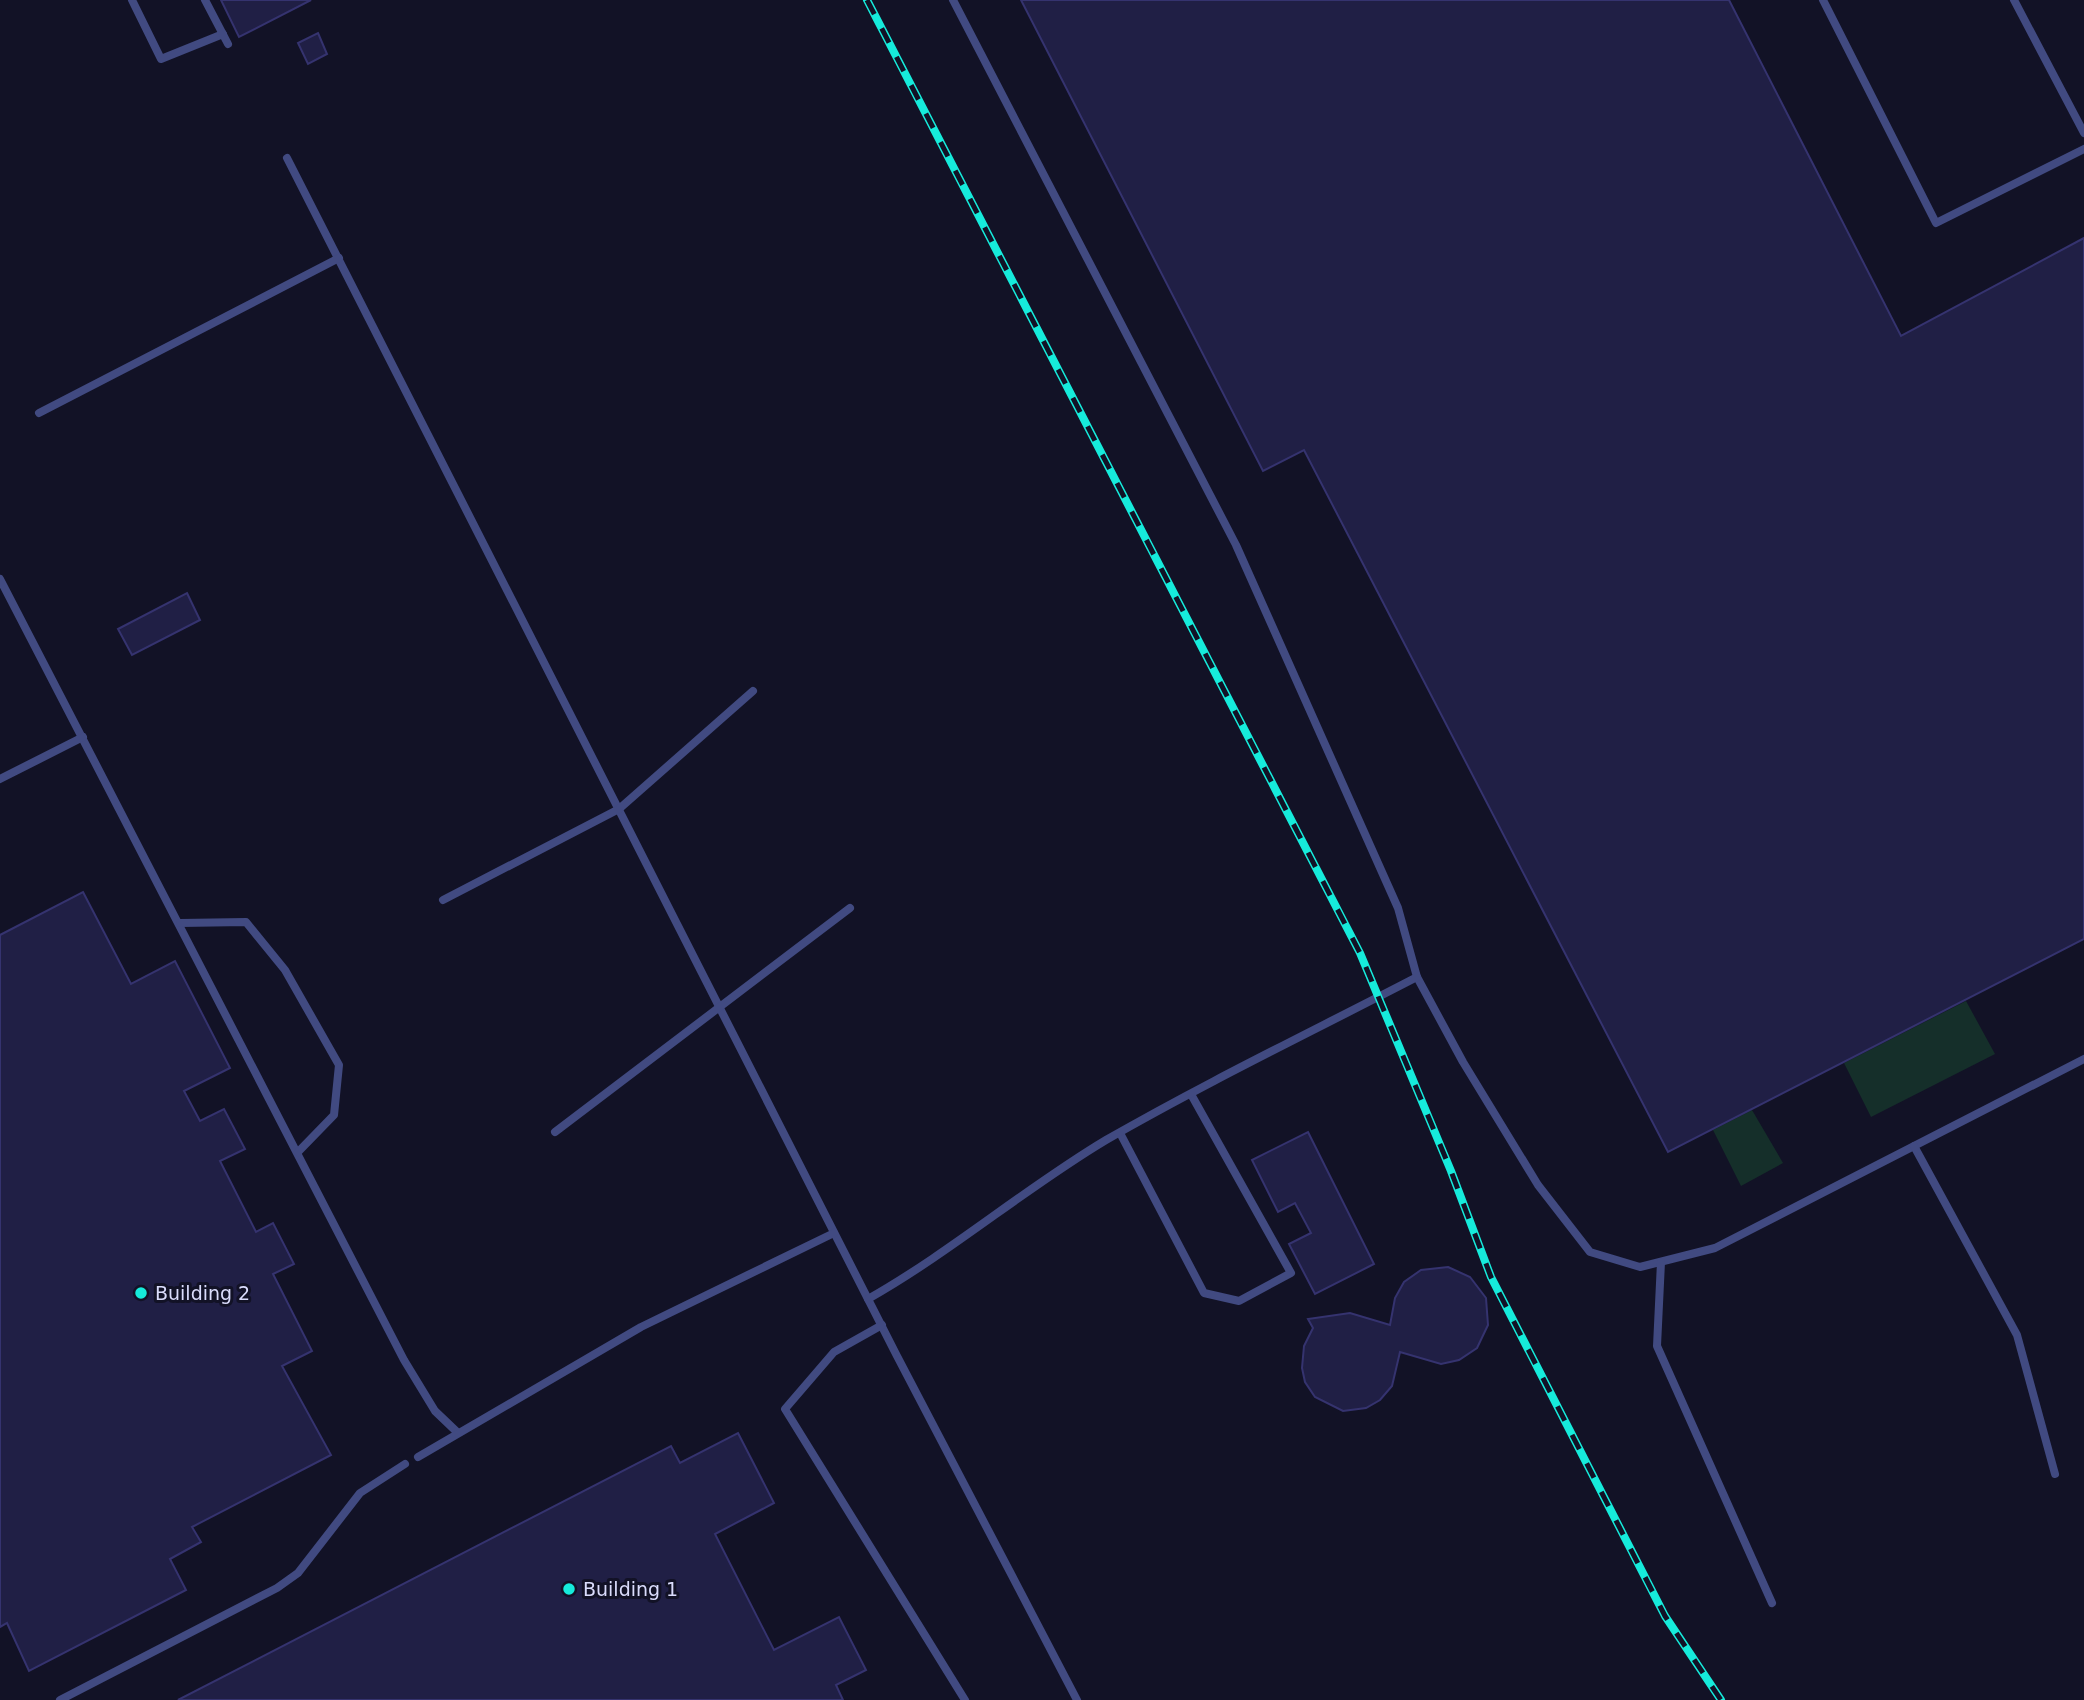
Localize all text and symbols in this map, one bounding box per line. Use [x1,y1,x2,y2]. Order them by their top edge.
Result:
place label: Building 2 [155,1282,250,1304]
marker: Building 2 [133,1285,149,1301]
place label: Building 1 [583,1578,678,1600]
marker: Building 1 [561,1581,577,1597]

